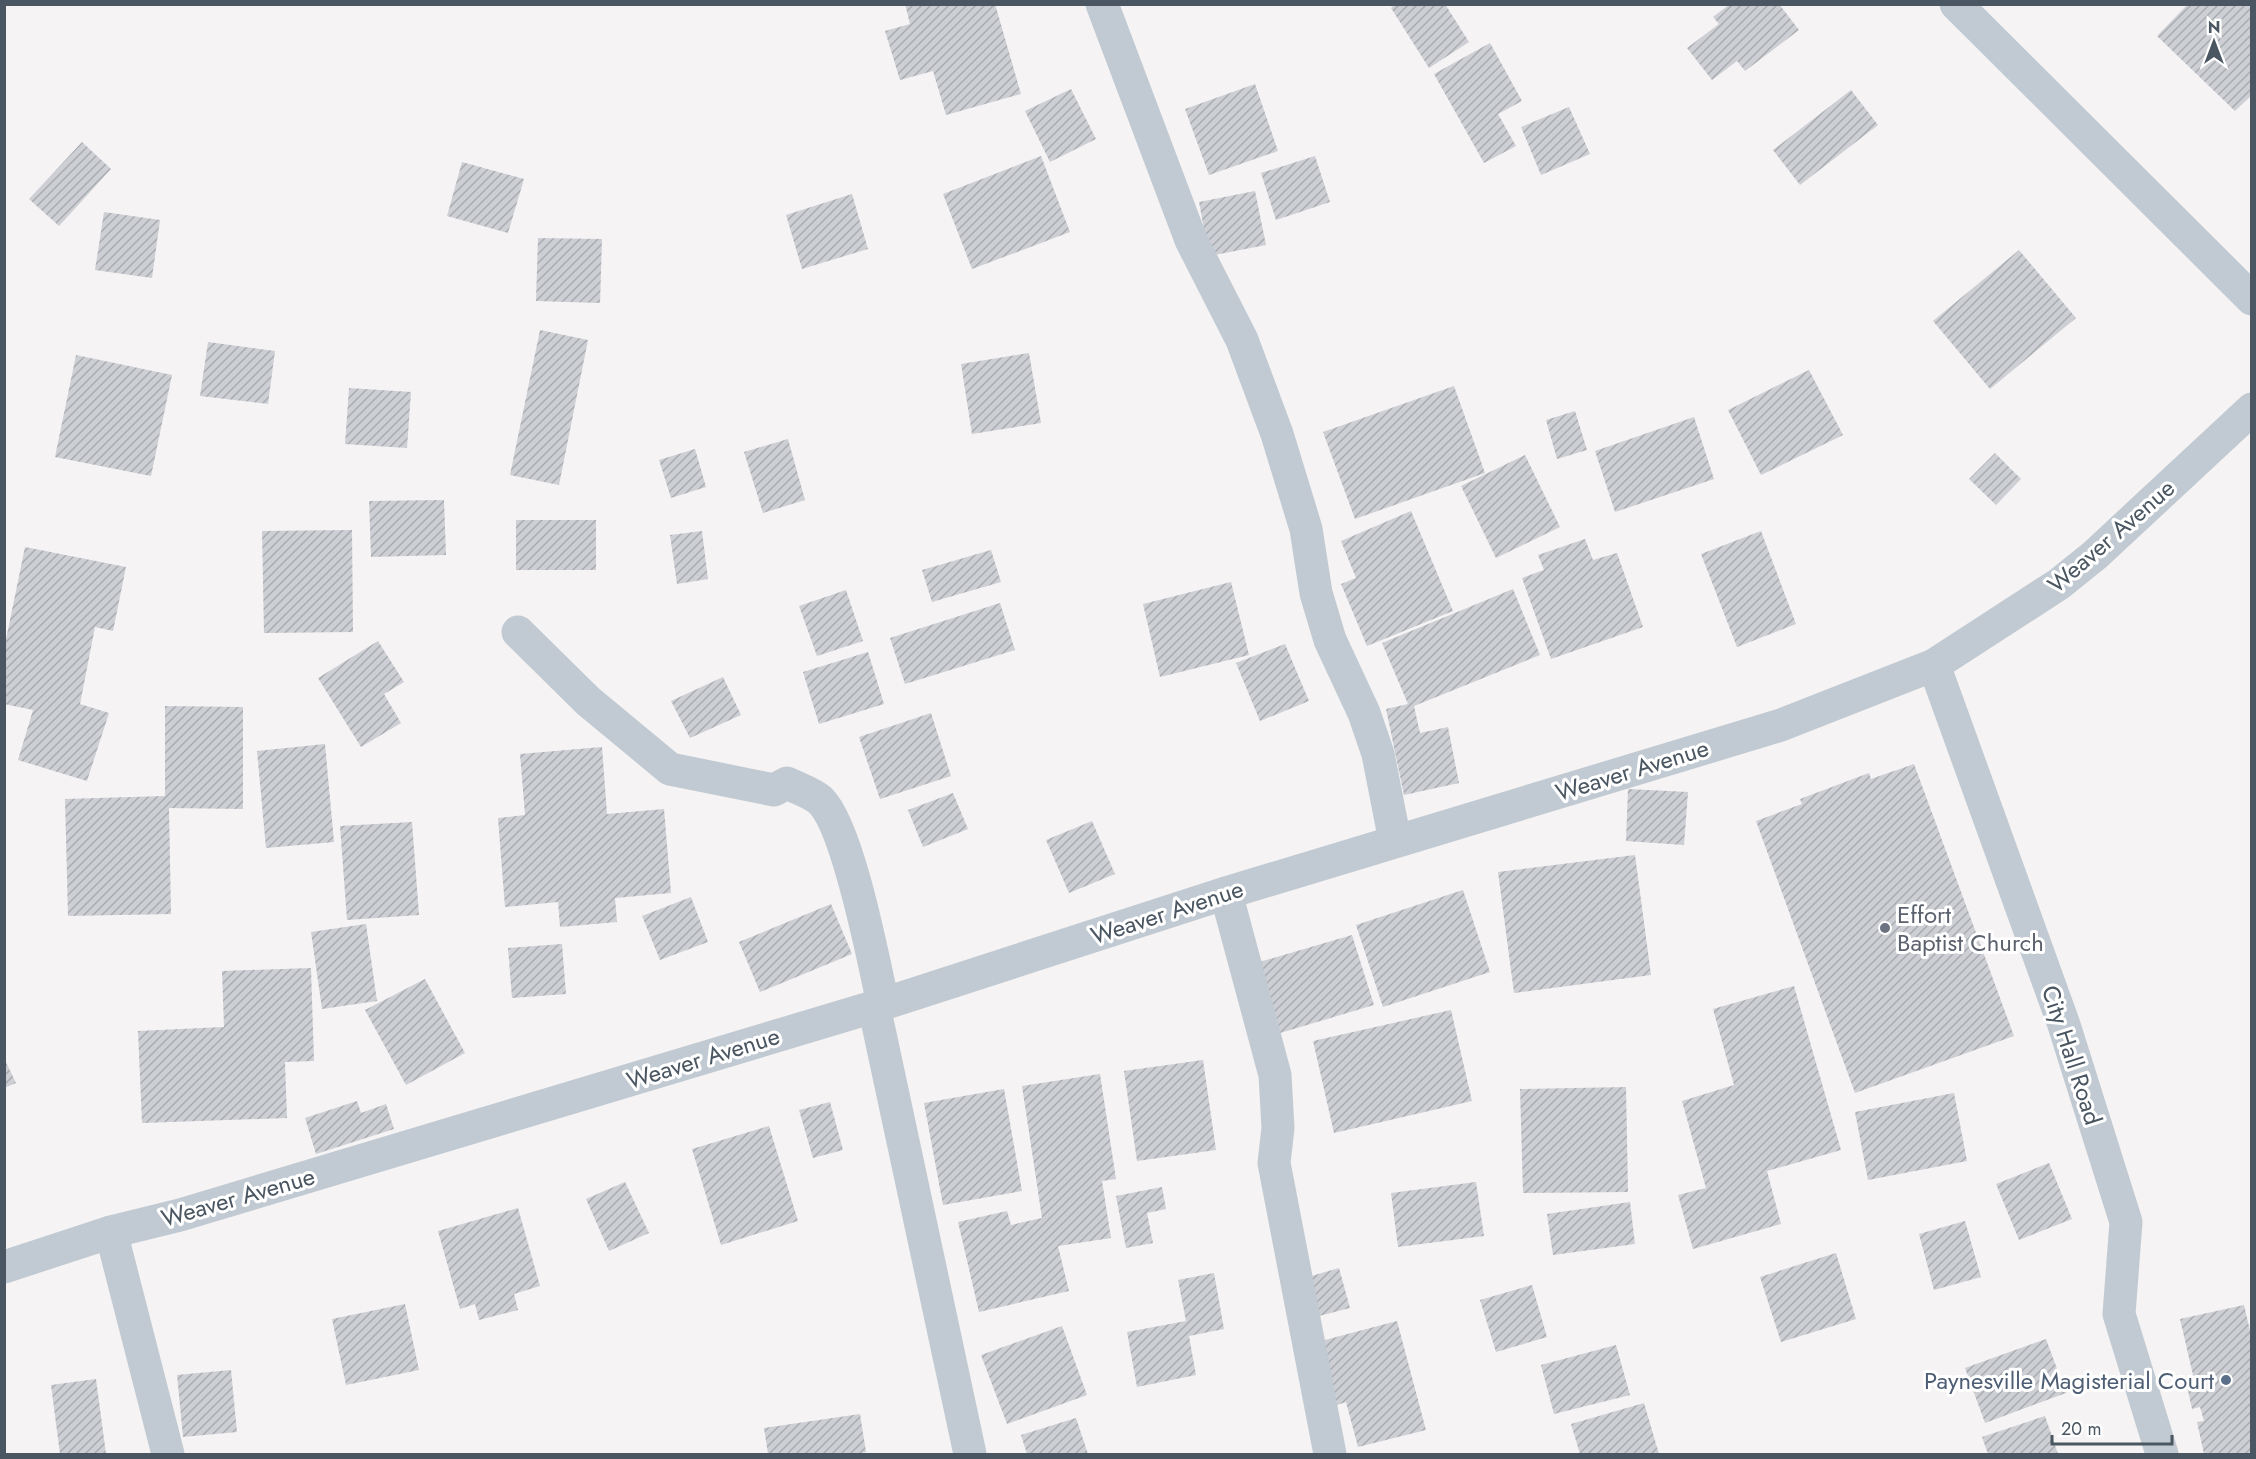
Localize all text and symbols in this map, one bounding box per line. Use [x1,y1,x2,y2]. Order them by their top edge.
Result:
north arrow [2184,12,2244,72]
text: N [2208,16,2220,39]
street label: Weaver Avenue [2040,471,2182,601]
street label: Weaver Avenue [1551,730,1713,810]
street label: Weaver Avenue [1086,871,1248,953]
place label: Effort Baptist Church [1897,897,2044,960]
marker: Effort Baptist Church [1878,921,1892,935]
street label: City Hall Road [2033,981,2111,1129]
street label: Weaver Avenue [622,1018,784,1098]
street label: Weaver Avenue [157,1158,319,1236]
place label: Paynesville Magisterial Court [1924,1363,2214,1398]
marker: Paynesville Magisterial Court [2219,1373,2233,1387]
scale bar [2052,1408,2172,1446]
text: 20 m [2061,1416,2101,1442]

